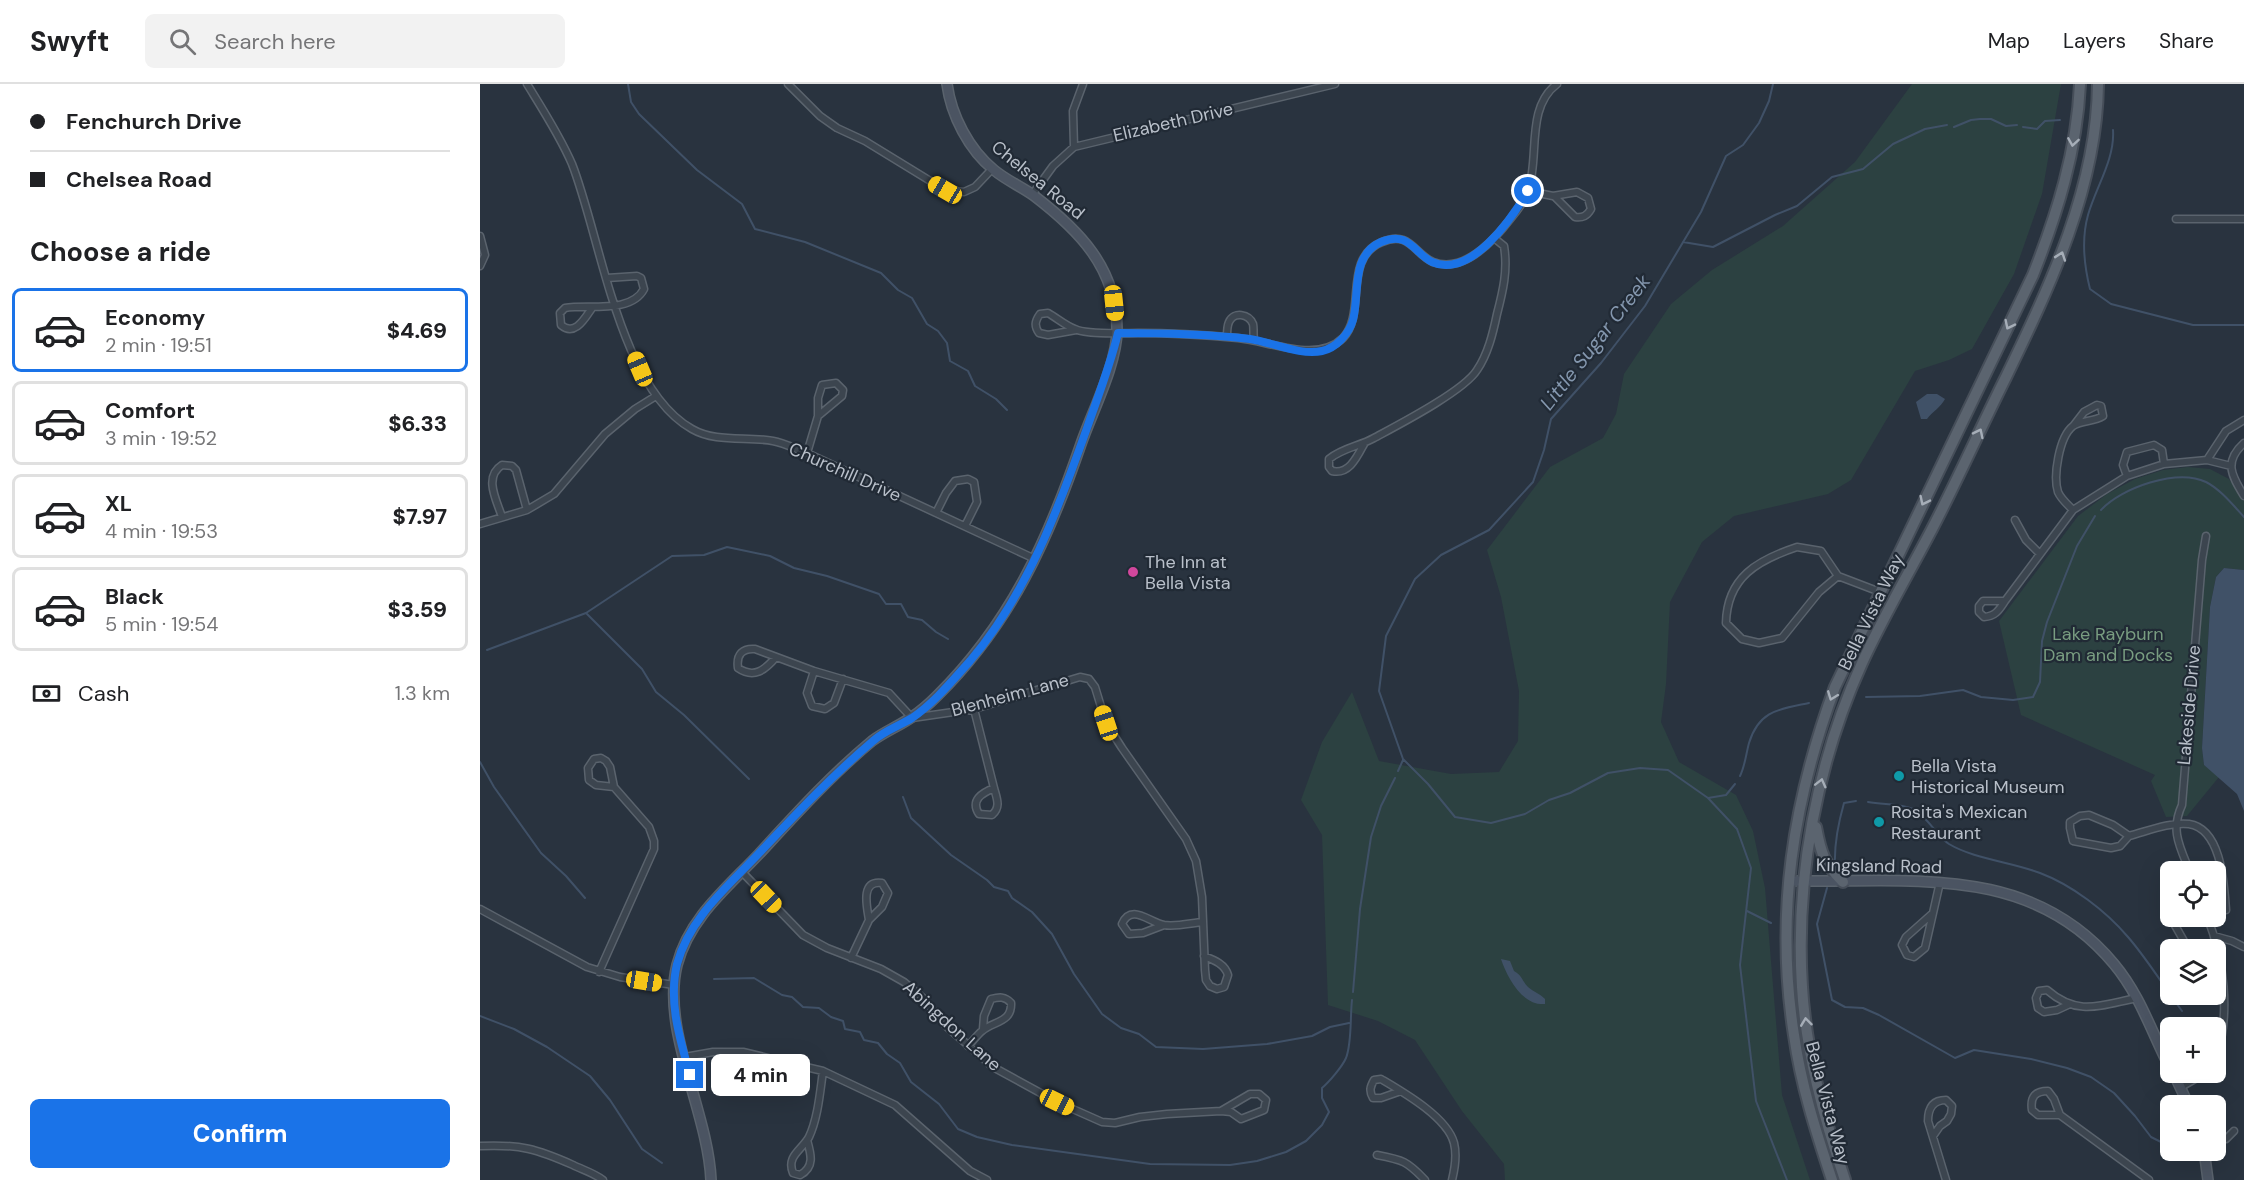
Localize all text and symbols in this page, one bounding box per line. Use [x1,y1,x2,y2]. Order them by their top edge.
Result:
search box [145,14,565,68]
text: Swyft [30,23,109,60]
icon: search [166,25,199,58]
text: Search here [214,27,336,56]
text: Map [1988,27,2030,55]
text: Layers [2063,27,2126,55]
text: Share [2159,27,2214,55]
street label: Elizabeth Drive [1111,97,1235,147]
text: Fenchurch Drive [66,107,242,136]
street label: Chelsea Road [986,135,1090,225]
one-way arrow [2067,137,2080,147]
text: Chelsea Road [66,165,212,194]
car [925,173,965,207]
route start [1514,177,1541,204]
text: Choose a ride [30,234,211,269]
one-way arrow [2053,251,2066,262]
water label: Little Sugar Creek [1534,268,1657,415]
car [1103,284,1125,322]
icon: car [33,303,87,357]
text: Economy [105,303,205,332]
text: $4.69 [387,316,447,345]
one-way arrow [2004,319,2016,330]
text: 2 min · 19:51 [105,332,212,358]
car [625,349,655,389]
icon: car [33,396,87,450]
text: Comfort [105,396,195,425]
text: $6.33 [388,409,447,438]
text: 3 min · 19:52 [105,425,217,451]
one-way arrow [1971,428,1983,439]
street label: Churchill Drive [785,437,905,507]
icon: car [33,489,87,543]
text: XL [105,489,132,518]
one-way arrow [1919,494,1931,505]
text: $7.97 [393,502,447,531]
text: 4 min · 19:53 [105,518,218,544]
place label: The Inn at Bella Vista [1145,550,1231,595]
street label: Bella Vista Way [1833,550,1909,674]
marker: The Inn at Bella Vista [1126,565,1140,579]
icon: car [33,582,87,636]
text: Black [105,582,164,611]
text: $3.59 [388,595,447,624]
text: 5 min · 19:54 [105,611,218,637]
park label: Lake Rayburn Dam and Docks [2043,622,2173,667]
street label: Lakeside Drive [2172,644,2206,766]
street label: Blenheim Lane [948,668,1072,722]
icon: cash [30,677,63,710]
text: Cash [78,679,129,708]
text: 1.3 km [395,680,450,706]
one-way arrow [1827,690,1839,701]
car [1092,703,1120,743]
place label: Bella Vista Historical Museum [1911,754,2065,799]
marker: Bella Vista Historical Museum [1892,769,1906,783]
one-way arrow [1814,778,1827,788]
place label: Rosita's Mexican Restaurant [1891,800,2027,845]
marker: Rosita's Mexican Restaurant [1872,815,1886,829]
street label: Kingsland Road [1816,853,1942,879]
map controls [2160,861,2226,1161]
button: locate [2160,861,2226,927]
car [747,878,785,916]
button: layers [2160,939,2226,1005]
car [625,969,663,993]
street label: Abingdon Lane [898,975,1006,1077]
one-way arrow [1800,1017,1813,1026]
button: + [2160,1017,2226,1083]
street label: Bella Vista Way [1800,1039,1856,1167]
callout: 4 min [711,1054,810,1096]
route end [676,1061,703,1088]
text: 4 min [733,1062,788,1088]
car [1037,1086,1077,1118]
button: − [2160,1095,2226,1161]
button: Confirm [30,1099,450,1168]

